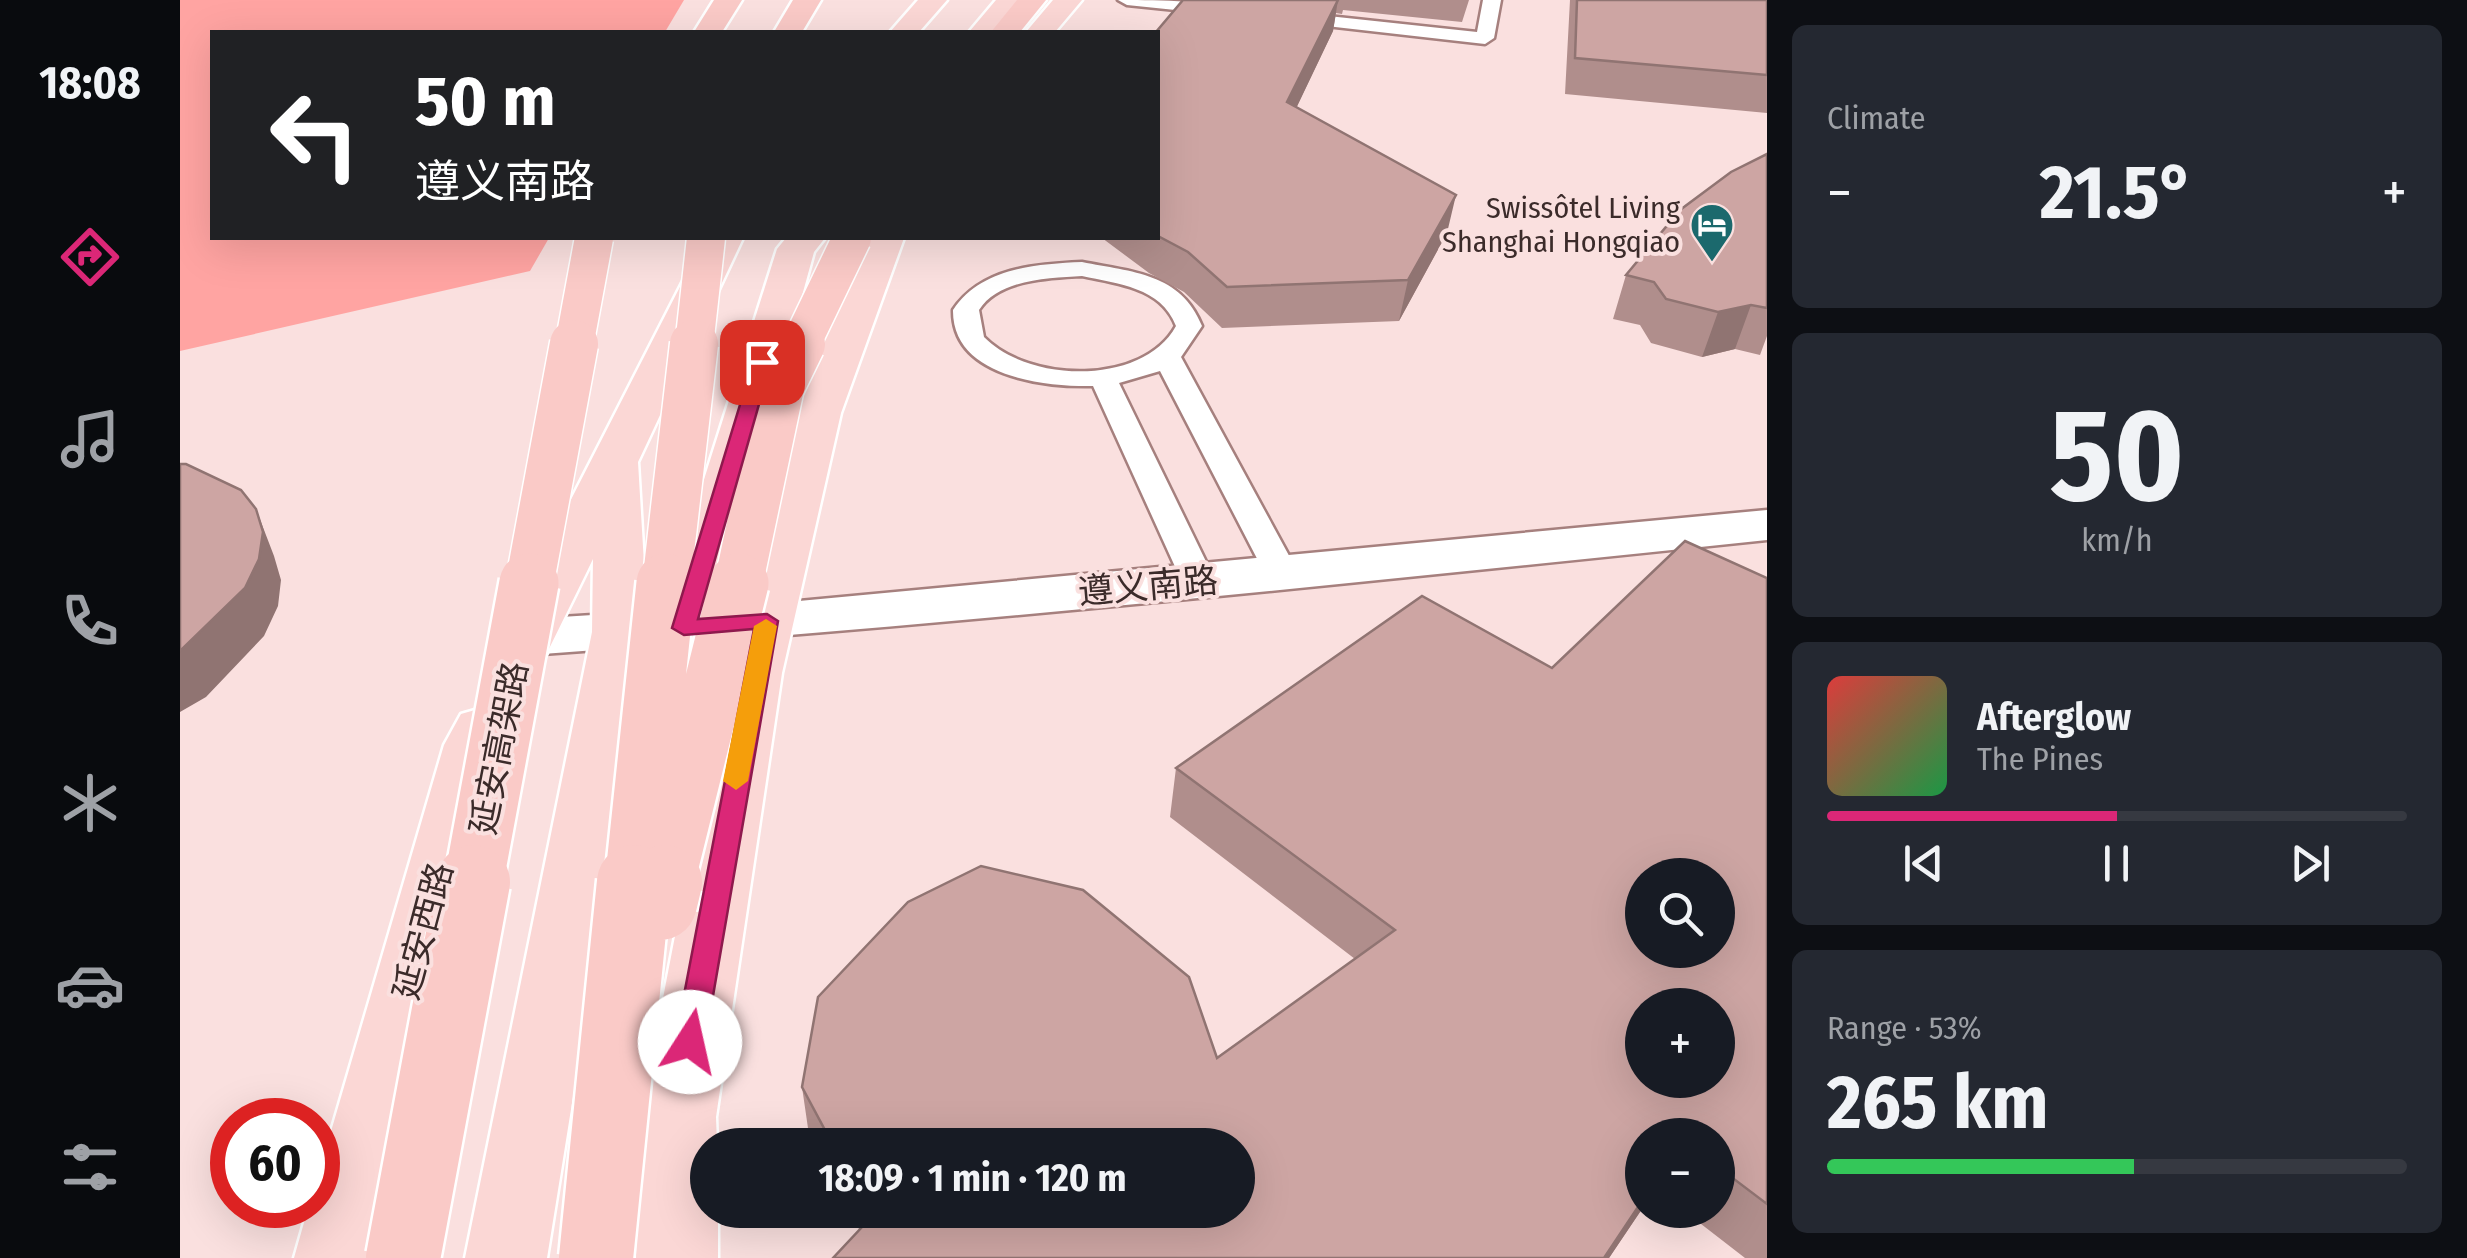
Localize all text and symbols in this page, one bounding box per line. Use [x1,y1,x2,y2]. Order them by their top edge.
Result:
text: 18:08 [39,56,141,110]
text: 50 m [415,60,556,144]
icon: left [250,70,380,200]
text: Climate [1827,99,1926,137]
text: 21.5° [2040,148,2194,238]
text: 遵义南路 [415,155,595,209]
text: − [1827,160,1852,226]
text: + [2382,160,2407,226]
place label: Swissôtel Living Shanghai Hongqiao [1442,190,1681,260]
hotel icon: Swissôtel Living Shanghai Hongqiao [1689,202,1735,263]
icon: directions [55,222,125,292]
pin [720,320,805,405]
icon: arrive [735,335,790,390]
text: 50 [2050,378,2184,534]
icon: music [55,404,125,474]
text: km/h [2081,521,2153,559]
street label: 遵义南路 [1076,559,1220,613]
icon: phone [55,586,125,656]
street label: 延安高架路 [462,658,536,838]
text: Afterglow [1977,694,2131,740]
text: The Pines [1977,740,2103,778]
icon: climate [55,768,125,838]
icon: previous [1896,836,1951,891]
icon: pause [2089,836,2144,891]
icon: next [2283,836,2338,891]
street label: 延安西路 [385,858,461,1004]
map controls [1625,858,1735,1228]
button: search [1625,858,1735,968]
icon: car [55,950,125,1020]
button: + [1625,988,1735,1098]
position arrow [638,990,742,1094]
text: Range · 53% [1827,1009,1982,1047]
text: 265 km [1827,1058,2048,1148]
speed limit sign: 60 [210,1098,340,1228]
button: − [1625,1118,1735,1228]
icon: filters [55,1132,125,1202]
text: 18:09 · 1 min · 120 m [819,1155,1127,1201]

